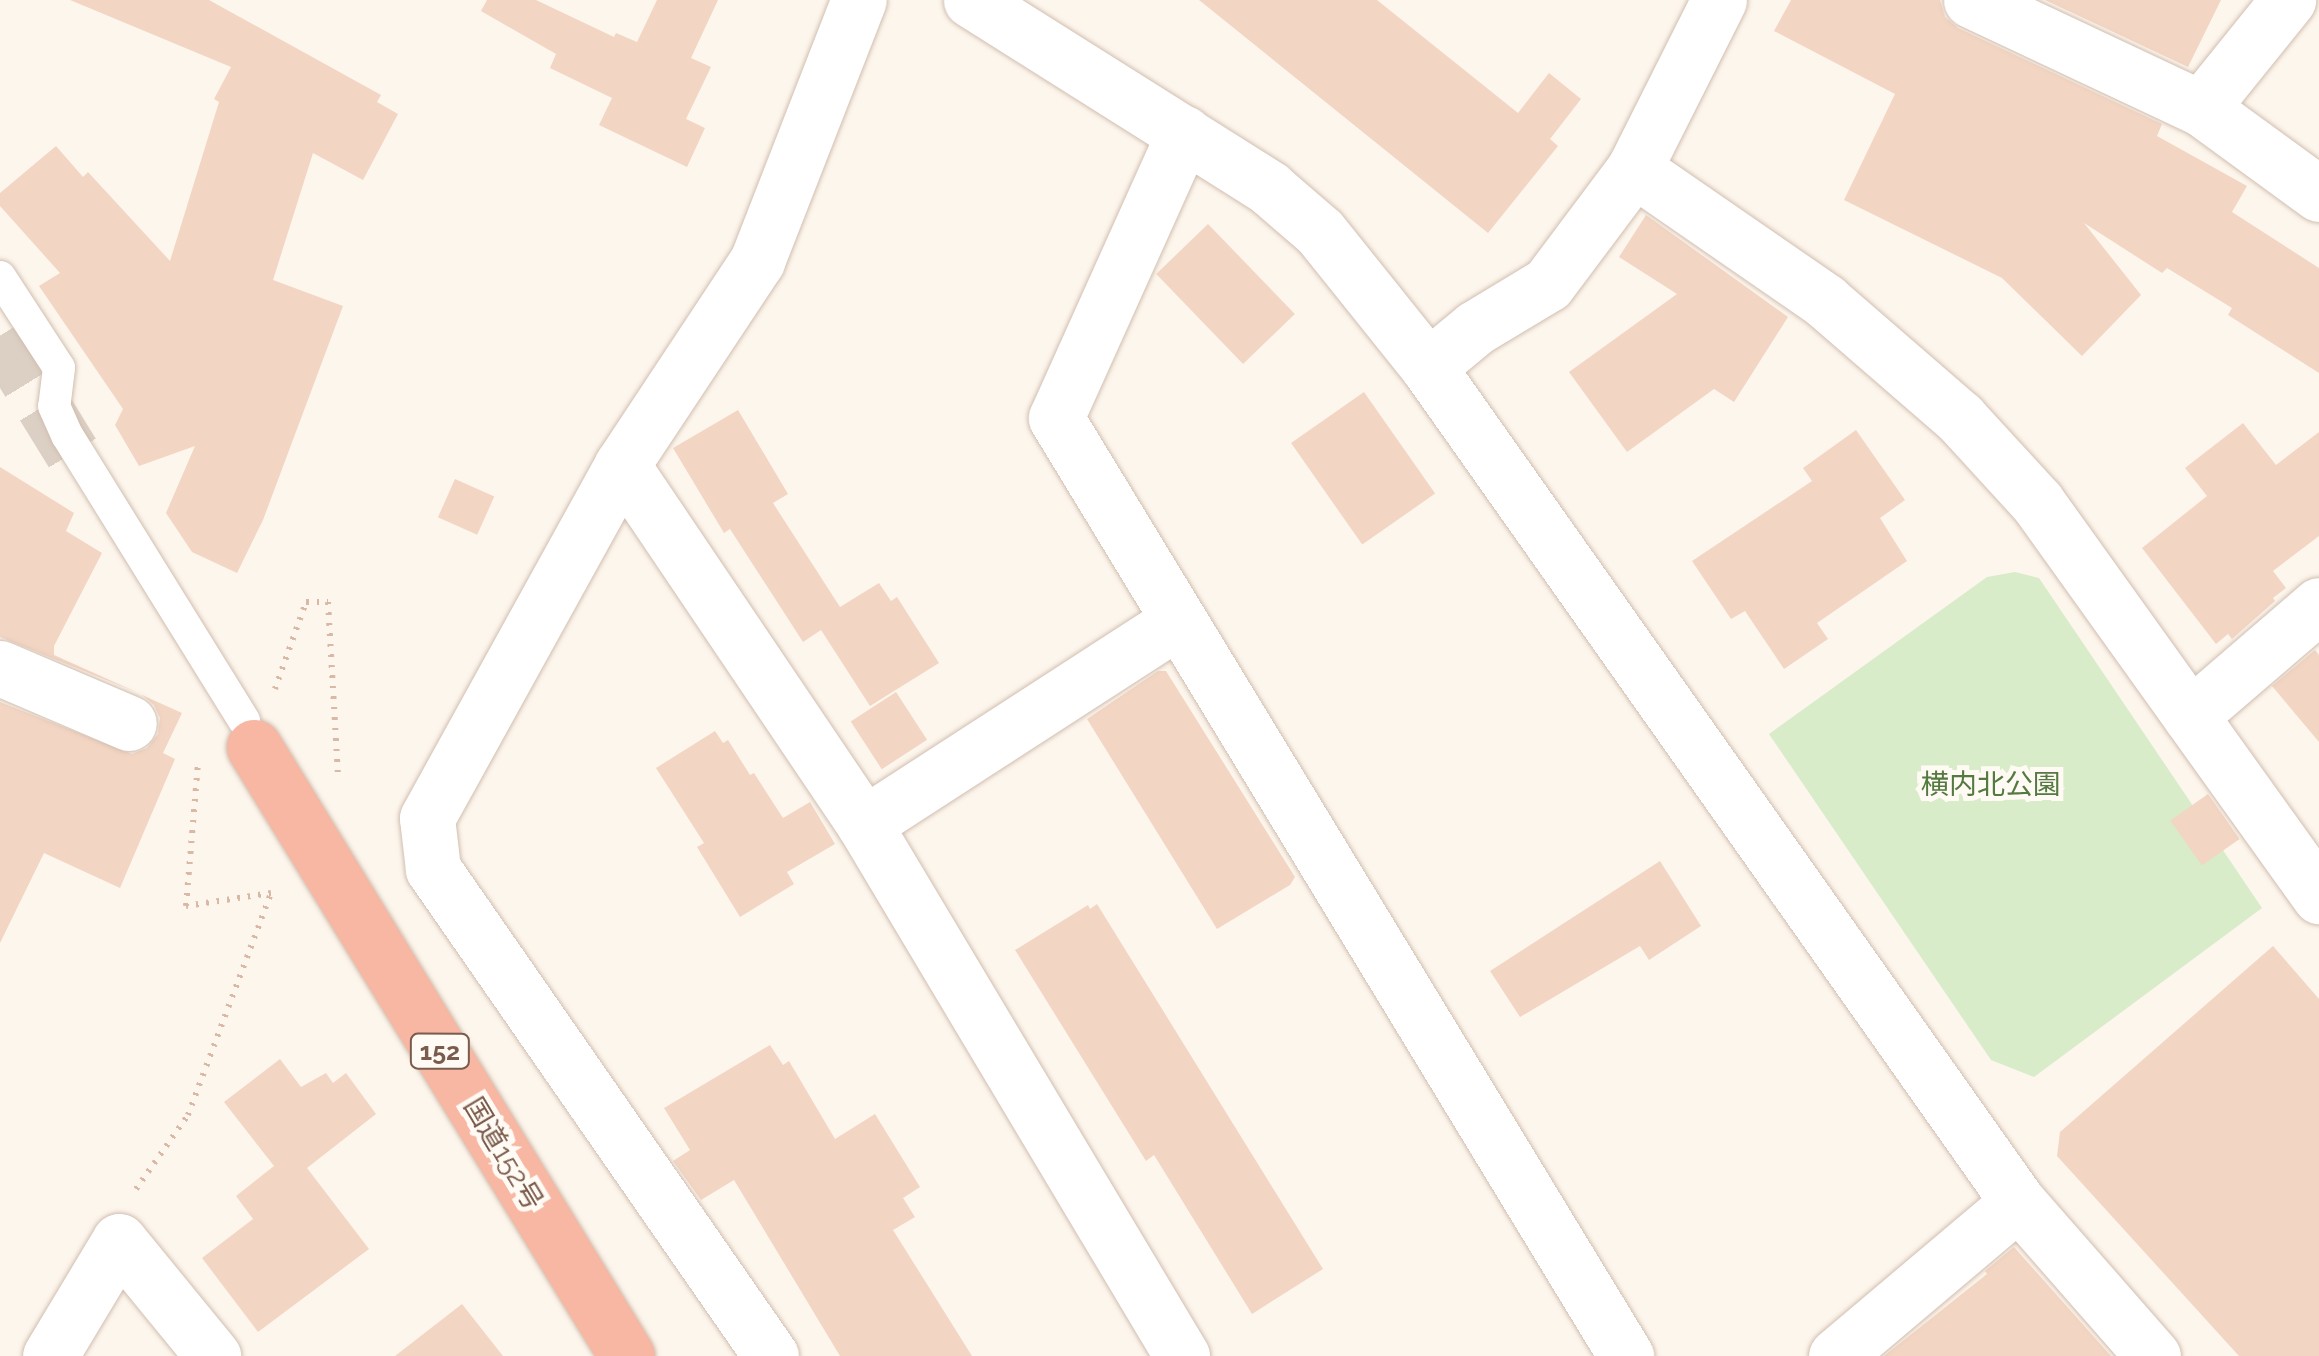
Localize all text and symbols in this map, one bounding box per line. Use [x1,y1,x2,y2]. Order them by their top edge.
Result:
park label: 横内北公園 [1921,768,2061,802]
road number: 152 [408,1031,472,1071]
street label: 国道152号 [456,1091,550,1217]

